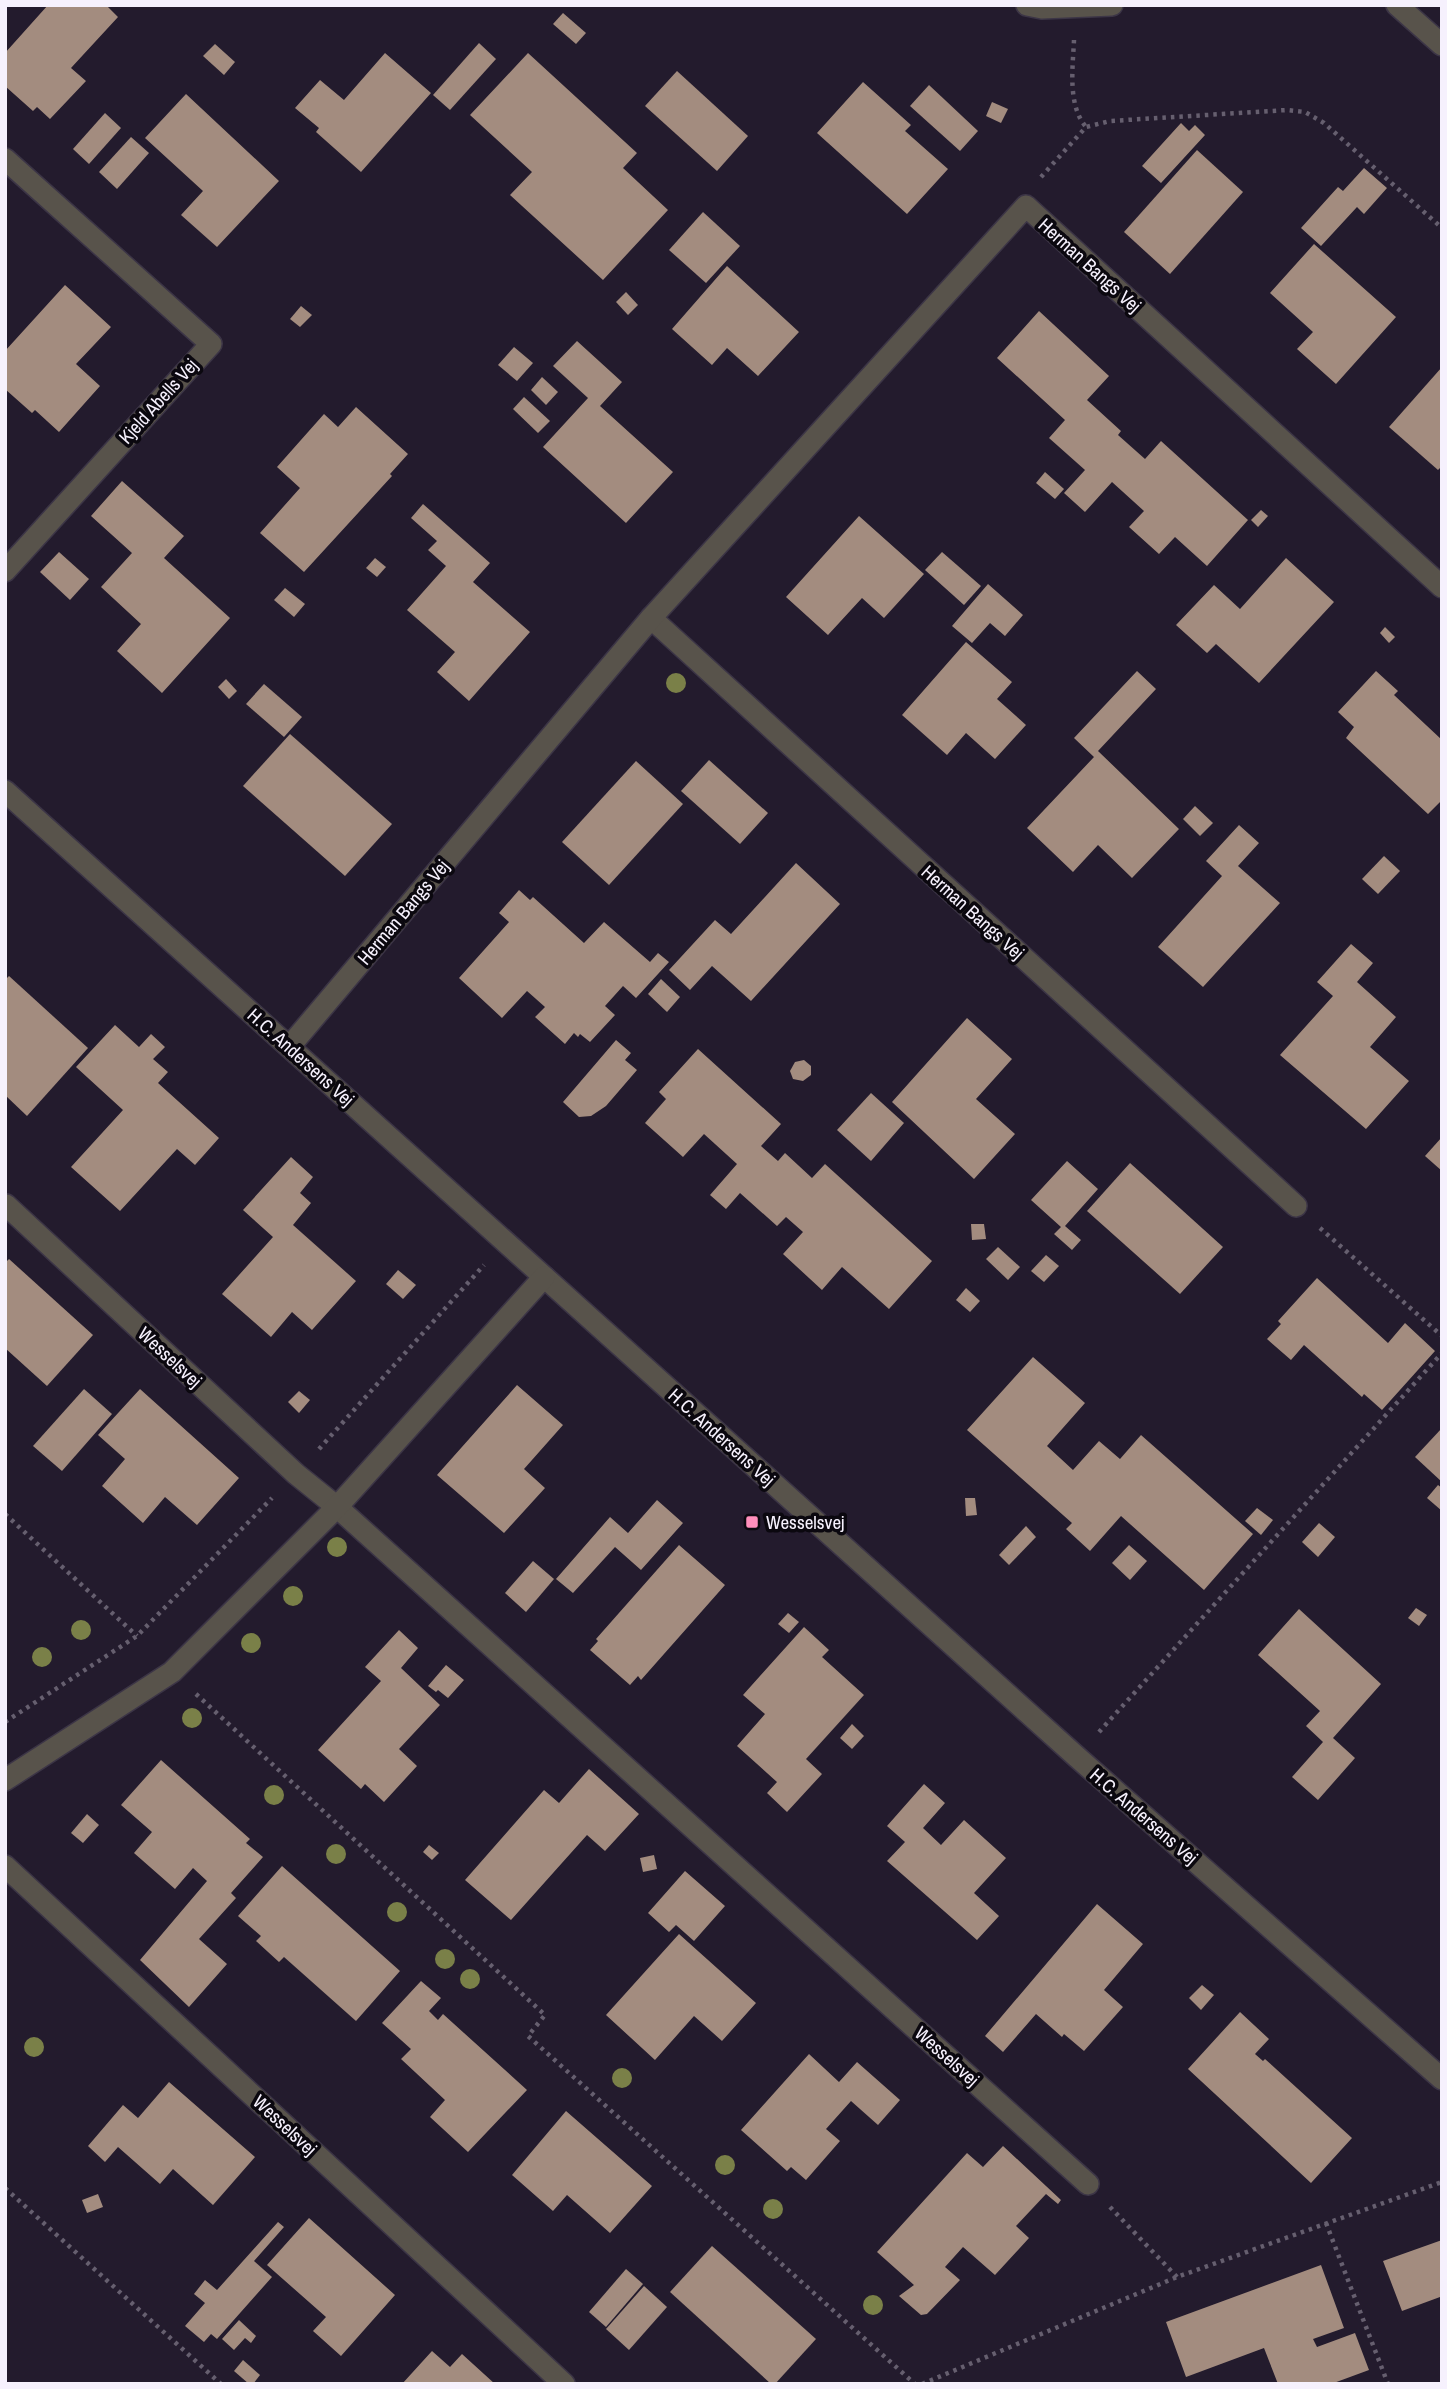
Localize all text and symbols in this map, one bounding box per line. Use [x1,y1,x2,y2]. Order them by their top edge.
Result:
street label: Herman Bangs Vej [1033,212,1147,318]
street label: Kjeld Abells Vej [113,353,203,449]
street label: Herman Bangs Vej [351,854,455,970]
street label: Herman Bangs Vej [916,859,1030,965]
street label: H.C. Andersens Vej [242,1002,360,1112]
street label: Wesselsvej [132,1321,208,1393]
street label: H.C. Andersens Vej [663,1382,781,1492]
place label: Wesselsvej [766,1509,845,1535]
marker: Wesselsvej [744,1514,760,1530]
street label: H.C. Andersens Vej [1084,1762,1204,1870]
street label: Wesselsvej [909,2020,985,2092]
street label: Wesselsvej [247,2089,323,2161]

